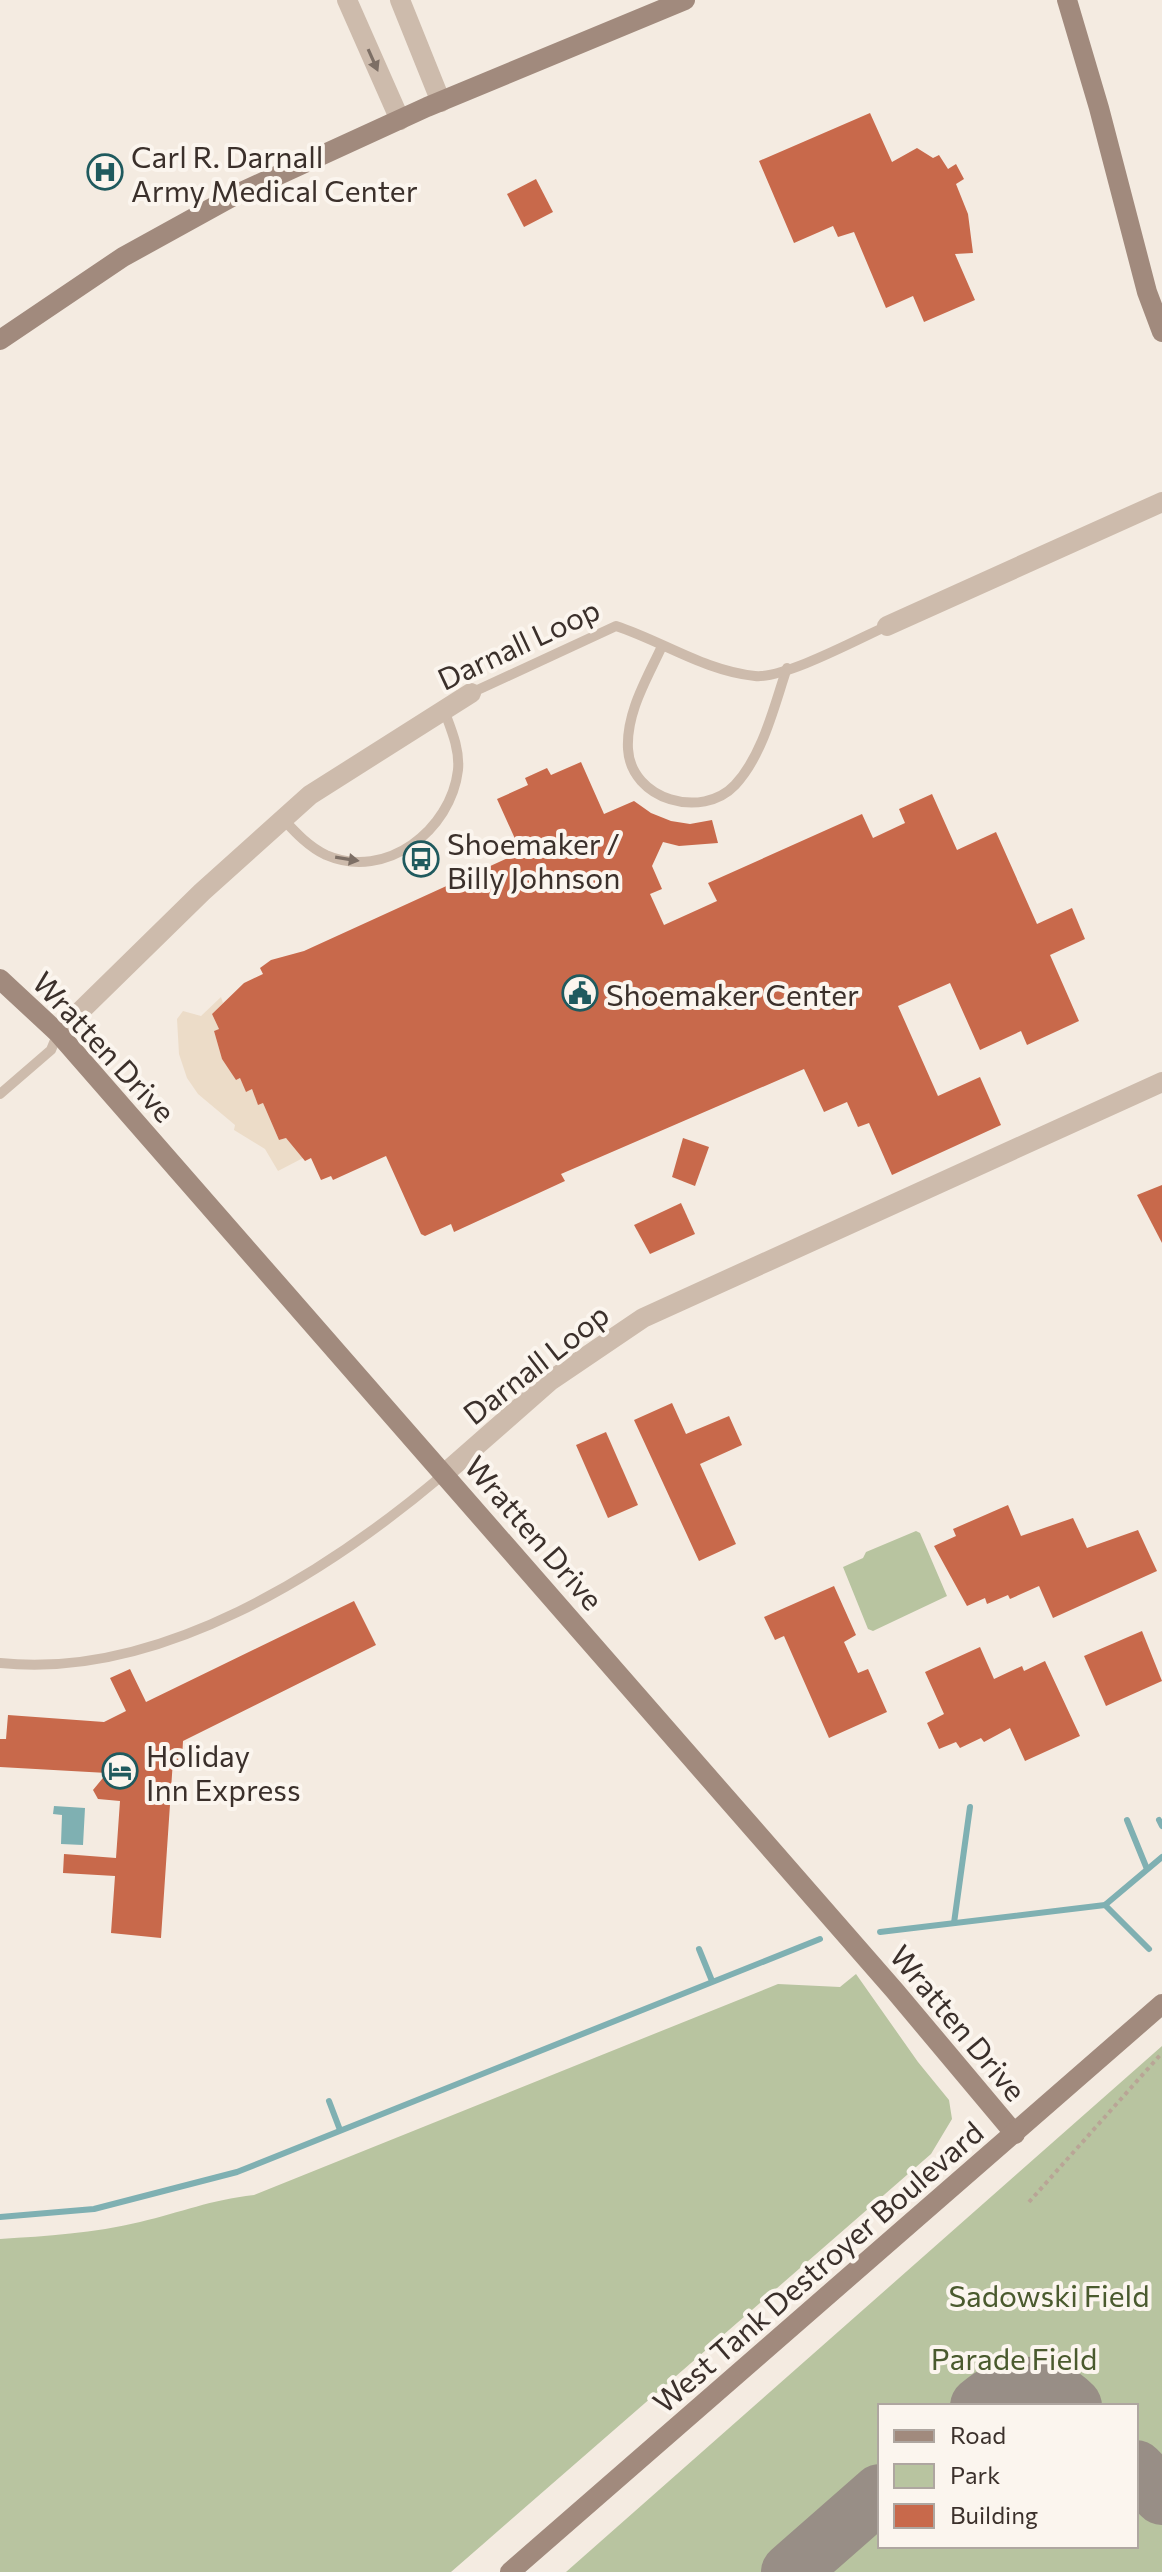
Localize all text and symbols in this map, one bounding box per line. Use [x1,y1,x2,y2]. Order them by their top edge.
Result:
one-way arrow [367,48,380,72]
place label: Carl R. Darnall Army Medical Center [131,137,418,208]
hospital icon: Carl R. Darnall Army Medical Center [86,153,124,191]
street label: Darnall Loop [431,589,605,697]
place label: Shoemaker / Billy Johnson [447,824,620,895]
bus stop icon: Shoemaker / Billy Johnson [402,840,440,878]
one-way arrow [335,853,360,866]
street label: Wratten Drive [26,963,184,1129]
public building icon: Shoemaker Center [561,974,599,1012]
place label: Shoemaker Center [606,975,859,1012]
street label: Darnall Loop [455,1295,615,1431]
street label: Wratten Drive [458,1447,612,1617]
place label: Holiday Inn Express [146,1736,301,1807]
hotel icon: Holiday Inn Express [101,1752,139,1790]
street label: Wratten Drive [883,1937,1035,2107]
street label: West Tank Destroyer Boulevard [644,2113,990,2419]
park label: Sadowski Field [949,2276,1150,2313]
park label: Parade Field [931,2339,1097,2376]
legend [878,2404,1138,2548]
text: Road [950,2420,1006,2449]
text: Park [950,2460,1000,2489]
text: Building [950,2500,1038,2529]

